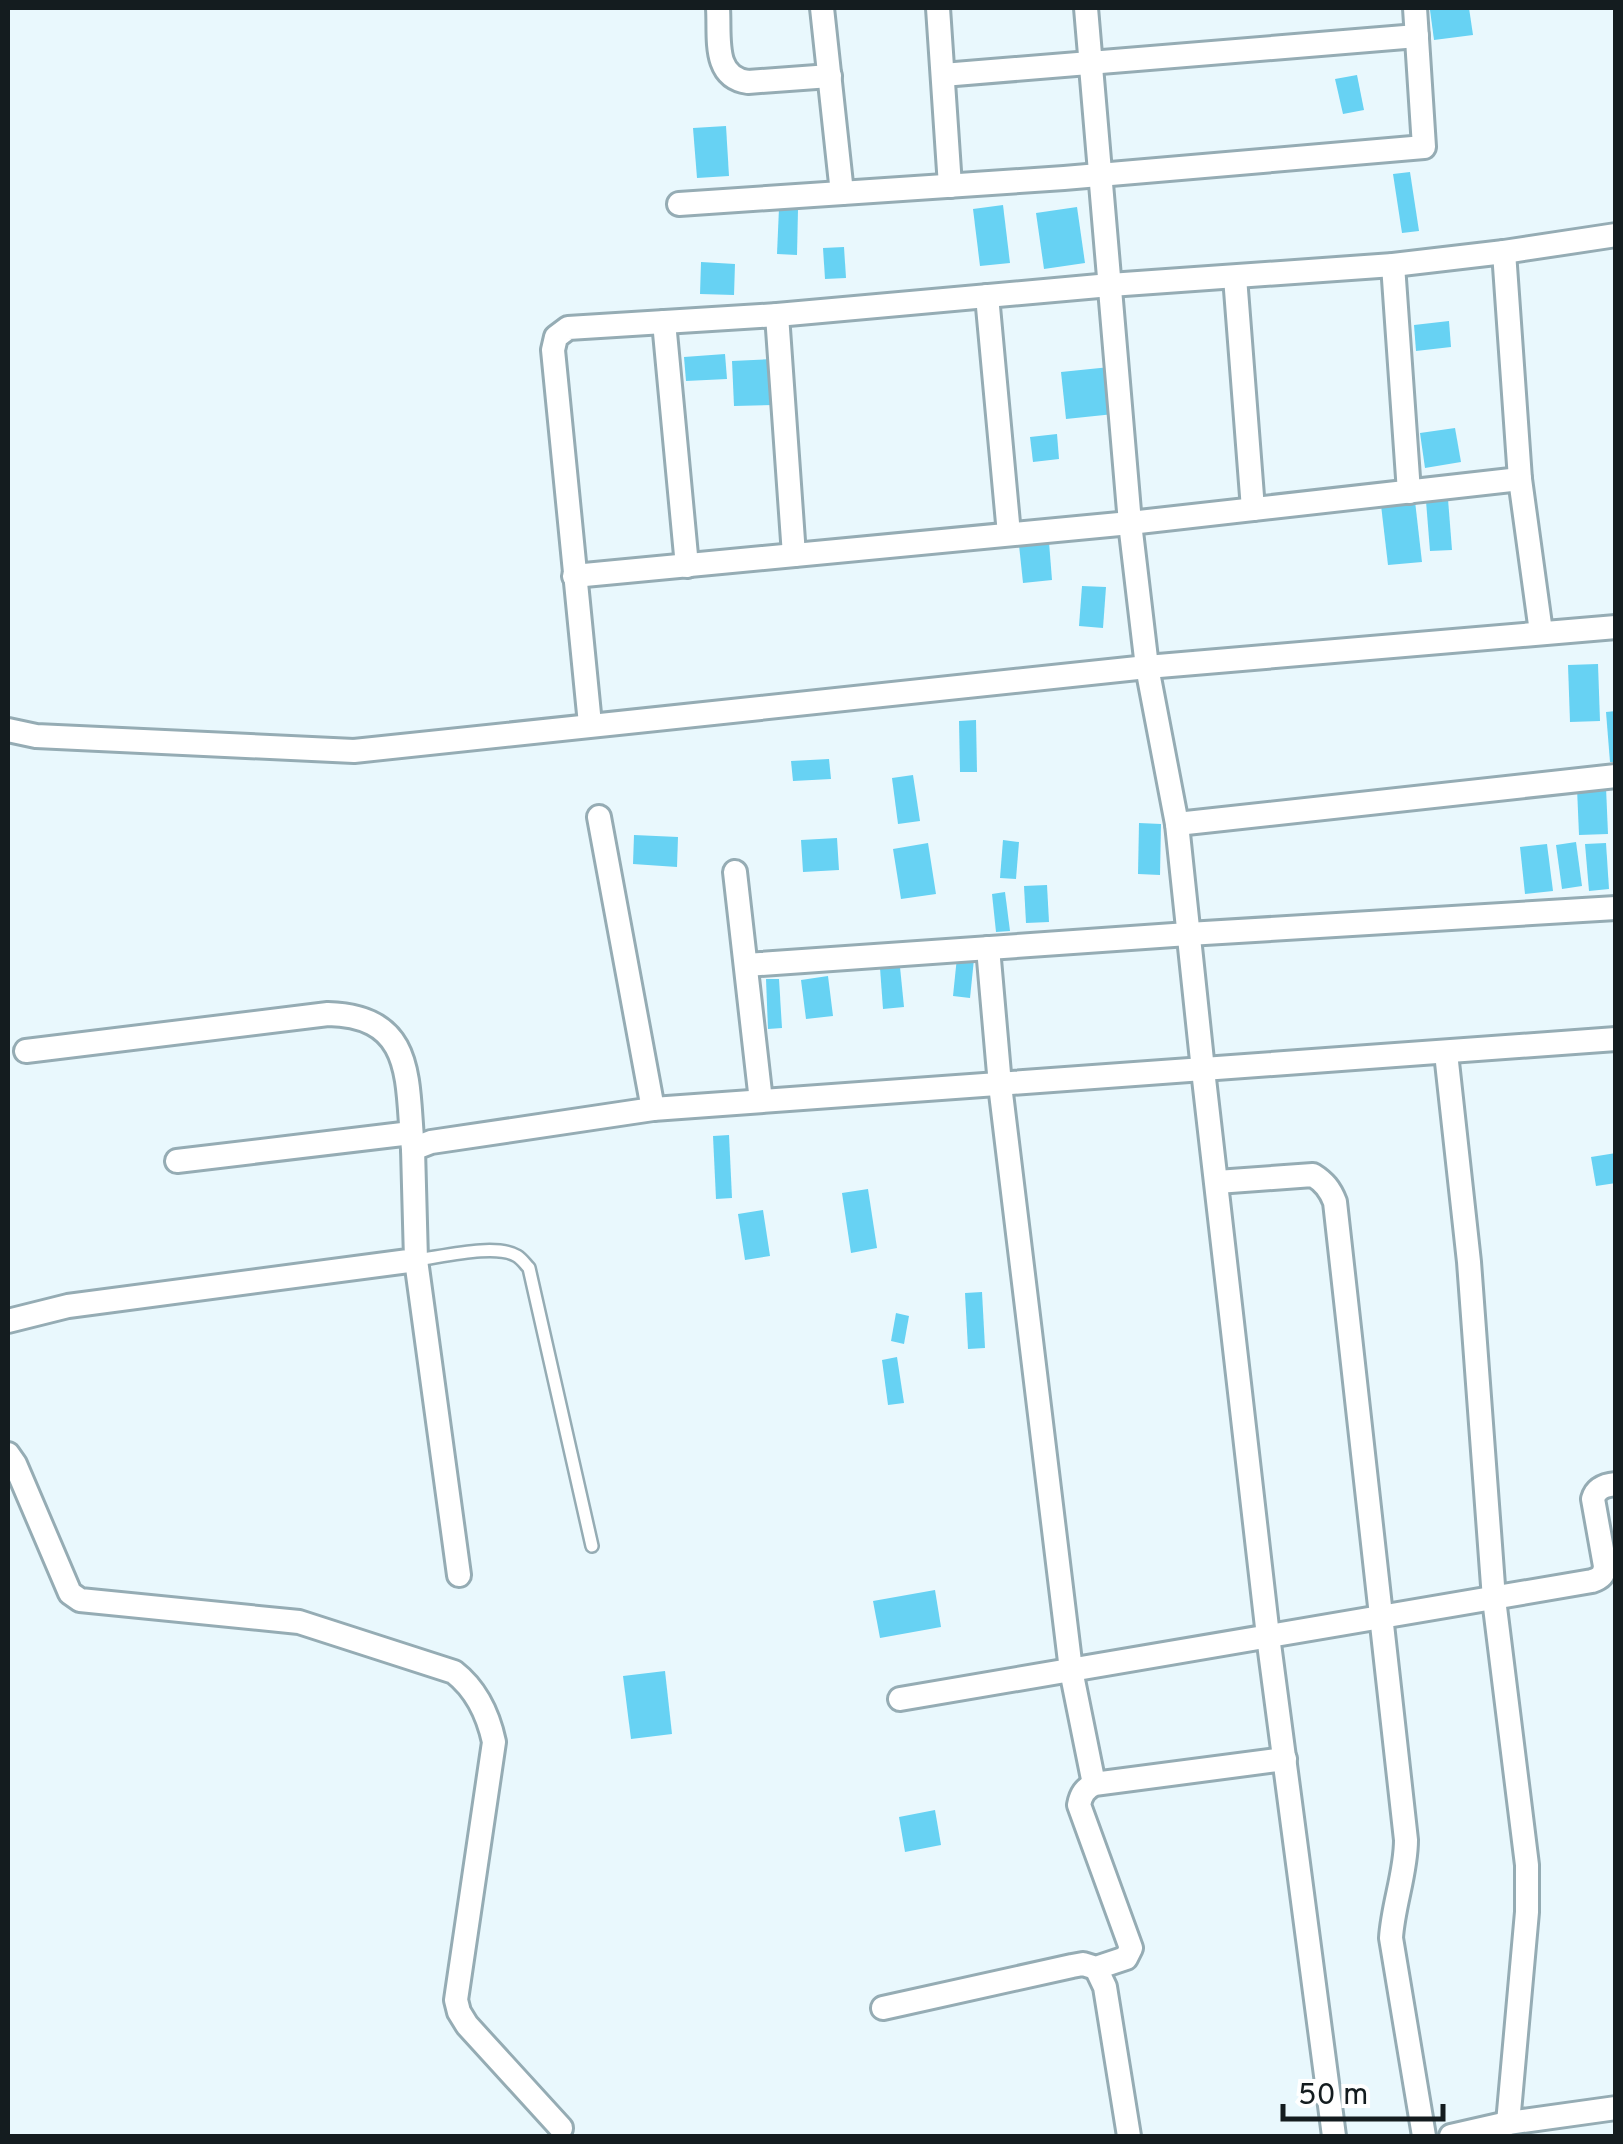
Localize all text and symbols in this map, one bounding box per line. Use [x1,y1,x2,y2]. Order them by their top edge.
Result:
scale bar [1283,2059,1443,2121]
text: 50 m [1298,2078,1368,2115]

